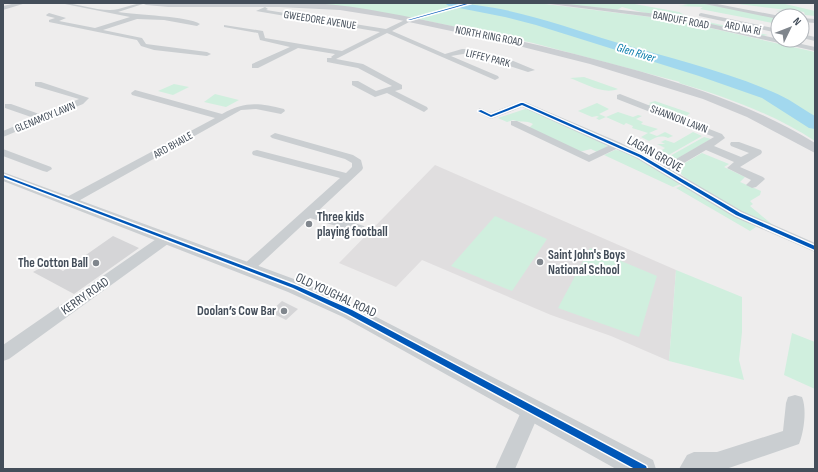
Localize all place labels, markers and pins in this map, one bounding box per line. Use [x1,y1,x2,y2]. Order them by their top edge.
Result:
place label: Three kids playing football [317,209,388,240]
marker: Three kids playing football [304,219,314,229]
place label: Saint John's Boys National School [548,247,625,278]
place label: The Cotton Ball [18,255,88,271]
marker: Saint John's Boys National School [535,257,545,267]
marker: The Cotton Ball [91,258,101,268]
place label: Doolan’s Cow Bar [197,303,276,319]
marker: Doolan’s Cow Bar [279,306,289,316]

